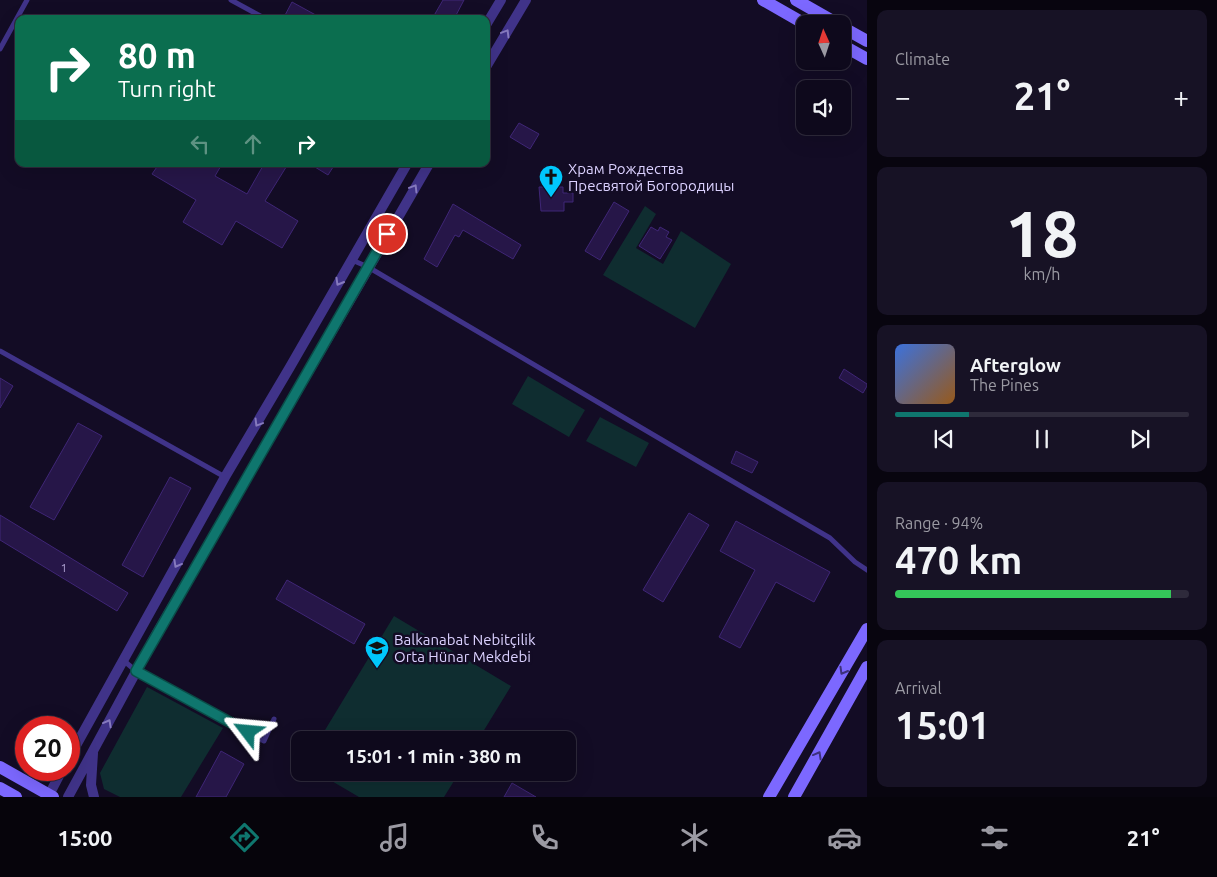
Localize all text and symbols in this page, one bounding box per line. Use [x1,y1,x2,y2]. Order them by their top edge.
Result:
north arrow [796,15,851,70]
map controls [796,15,851,135]
one-way arrow [500,30,510,39]
icon: right [35,35,100,100]
text: 80 m [118,35,196,75]
text: Climate [895,50,950,68]
text: 21° [1014,75,1070,117]
text: Turn right [118,76,216,101]
button: sound [796,80,851,135]
text: − [895,81,911,112]
text: + [1173,81,1189,112]
icon: left [186,130,214,158]
icon: ahead [239,130,267,158]
icon: right [292,130,320,158]
place label: Храм Рождества Пресвятой Богородицы [568,160,734,194]
church icon: Храм Рождества Пресвятой Богородицы [538,164,564,198]
one-way arrow [408,184,418,193]
text: 18 [1005,196,1079,269]
pin [366,213,408,255]
icon: arrive [373,220,401,248]
text: km/h [1024,265,1060,283]
one-way arrow [336,277,346,286]
text: Afterglow [970,354,1061,376]
text: The Pines [970,376,1039,394]
one-way arrow [254,417,264,426]
icon: previous [930,425,958,453]
icon: pause [1028,425,1056,453]
icon: next [1126,425,1154,453]
text: Range · 94% [895,514,983,532]
text: 470 km [895,539,1022,581]
one-way arrow [173,558,183,567]
house number: 1 [61,561,67,574]
place label: Balkanabat Nebitçilik Orta Hünar Mekdebi [394,631,536,665]
school or university icon: Balkanabat Nebitçilik Orta Hünar Mekdebi [364,635,390,669]
one-way arrow [839,665,849,674]
text: Arrival [895,679,942,697]
text: 15:01 [895,704,990,746]
position arrow [221,705,273,757]
speed limit sign: 20 [15,716,80,781]
one-way arrow [102,720,112,729]
text: 15:01 · 1 min · 380 m [346,745,521,767]
one-way arrow [812,751,822,760]
icon: directions [227,820,262,855]
icon: music [377,820,412,855]
icon: phone [527,820,562,855]
icon: climate [677,820,712,855]
icon: car [827,820,862,855]
icon: filters [977,820,1012,855]
text: 15:00 [57,825,113,850]
text: 21° [1127,825,1159,850]

